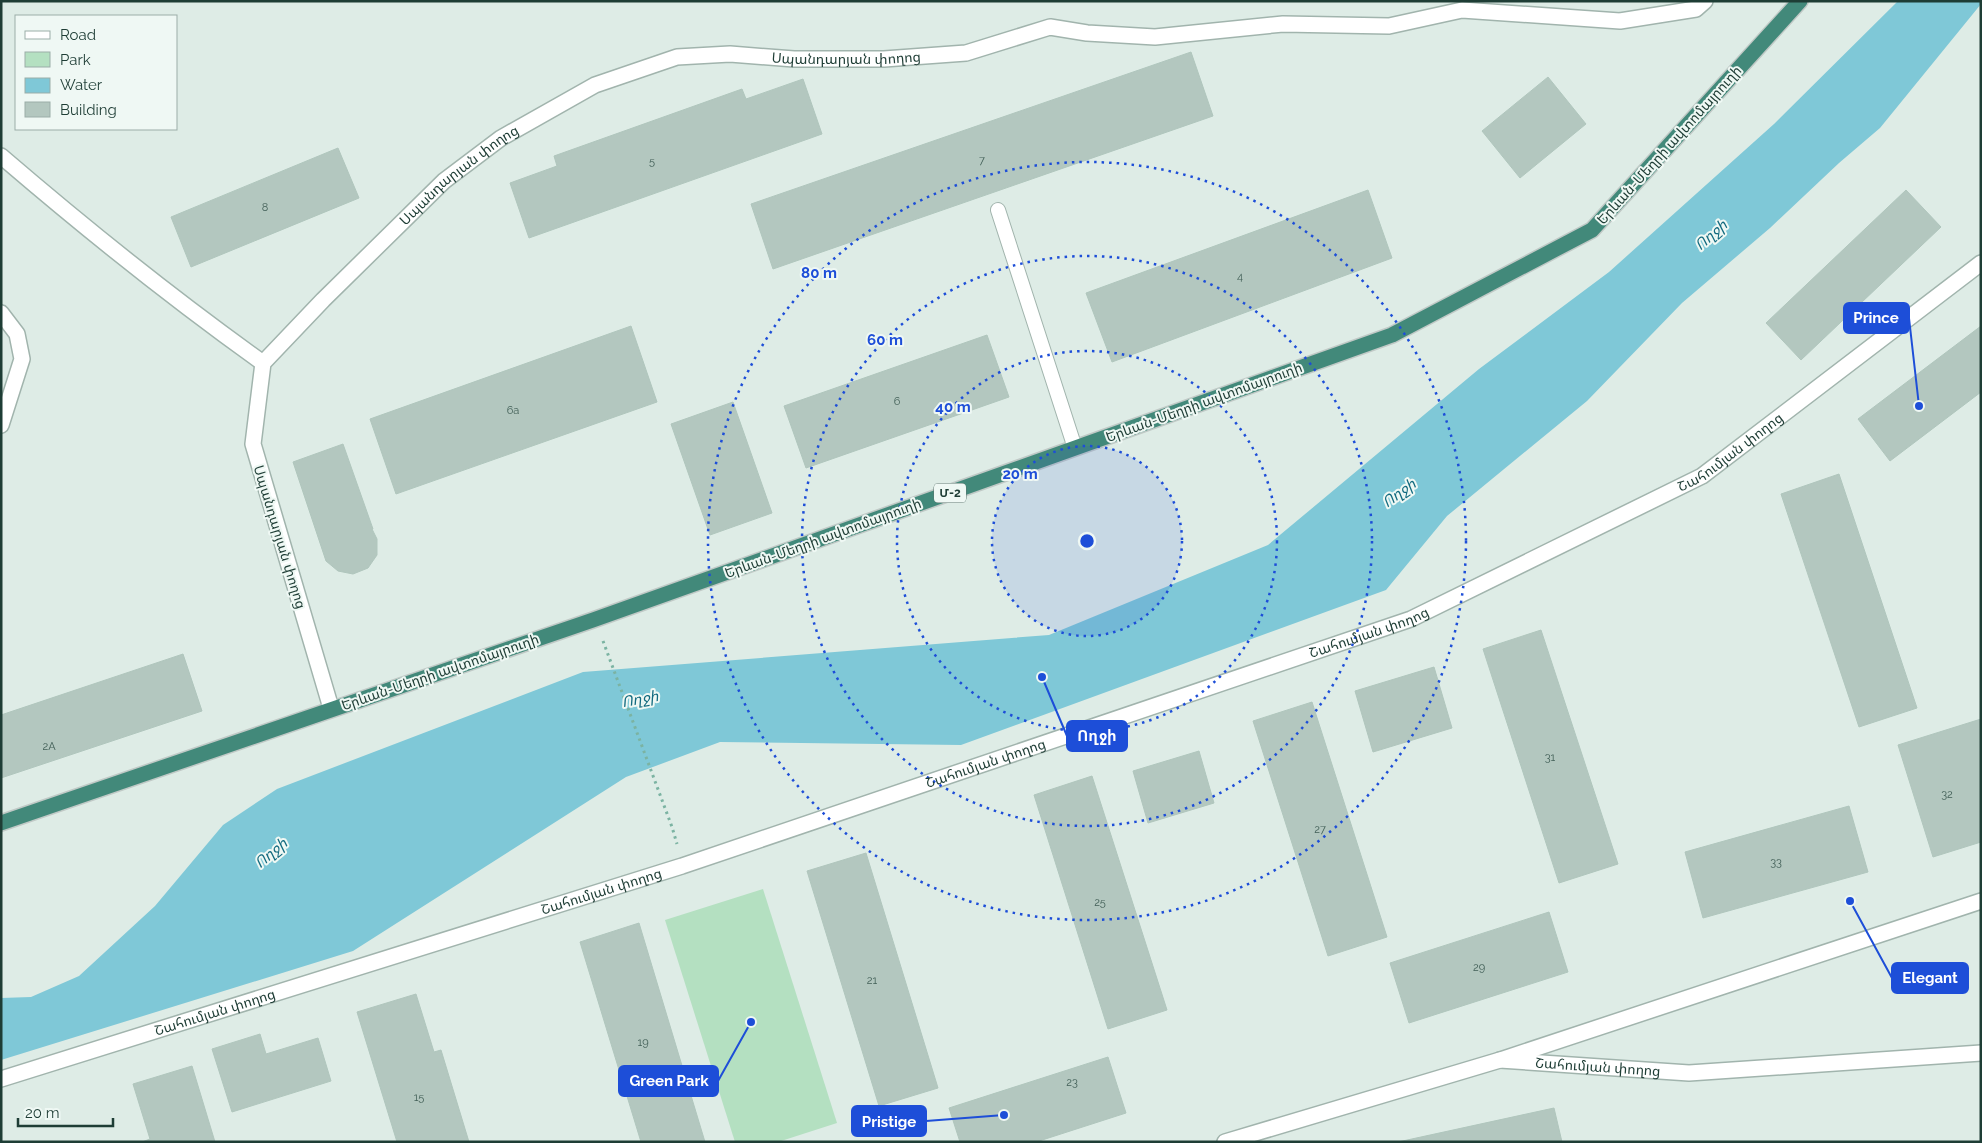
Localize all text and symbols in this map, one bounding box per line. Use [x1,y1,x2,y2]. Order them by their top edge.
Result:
legend [15,15,178,130]
text: Road [60,26,96,44]
street label: Սպանդարյան փողոց [771,48,921,67]
text: Park [60,51,91,69]
street label: Երևան-Մեղրի ավտոմայրուղի [1594,62,1744,228]
text: Water [60,76,103,94]
text: Building [60,101,117,119]
street label: Սպանդարյան փողոց [396,122,521,228]
house number: 7 [979,154,985,167]
house number: 5 [649,155,655,168]
house number: 8 [262,201,268,214]
water label: Ողջի [1691,215,1732,254]
text: 80 m [801,264,837,282]
house number: 4 [1237,270,1243,283]
callout: Prince [1844,303,1909,333]
text: Prince [1853,309,1899,327]
text: 60 m [867,331,903,349]
street label: Երևան-Մեղրի ավտոմայրուղի [1104,359,1304,445]
house number: 6 [894,395,901,408]
text: 40 m [935,398,971,416]
house number: 6a [507,404,519,417]
street label: Շահումյան փողոց [1675,409,1786,495]
street label: Սպանդարյան փողոց [251,463,309,611]
text: 20 m [1002,465,1038,483]
water label: Ողջի [1379,474,1420,511]
road number: Մ-2 [934,483,966,502]
street label: Երևան-Մեղրի ավտոմայրուղի [723,495,923,581]
centre of rings [1078,532,1096,550]
street label: Շահումյան փողոց [1307,604,1431,661]
street label: Երևան-Մեղրի ավտոմայրուղի [339,631,541,713]
water label: Ողջի [620,687,661,711]
callout: Ողջի [1067,721,1127,751]
text: Ողջի [1077,727,1117,745]
street label: Շահումյան փողոց [923,735,1048,791]
house number: 2A [42,740,56,753]
house number: 31 [1545,751,1556,764]
house number: 32 [1941,788,1953,801]
house number: 27 [1314,823,1326,836]
water label: Ողջի [251,834,292,872]
house number: 33 [1770,856,1782,869]
street label: Շահումյան փողոց [539,865,664,918]
house number: 25 [1094,896,1106,909]
house number: 29 [1473,961,1485,974]
callout: Elegant [1892,963,1968,993]
text: Elegant [1902,969,1958,987]
house number: 21 [867,974,878,987]
street label: Շահումյան փողոց [152,986,277,1039]
house number: 19 [637,1036,649,1049]
street label: Շահումյան փողոց [1534,1054,1661,1079]
callout: Green Park [619,1066,718,1096]
text: Green Park [629,1072,709,1090]
house number: 23 [1066,1076,1078,1089]
house number: 15 [414,1091,424,1104]
scale bar [18,1096,112,1128]
text: 20 m [25,1104,60,1122]
callout: Pristige [852,1106,926,1136]
text: Pristige [862,1113,916,1131]

